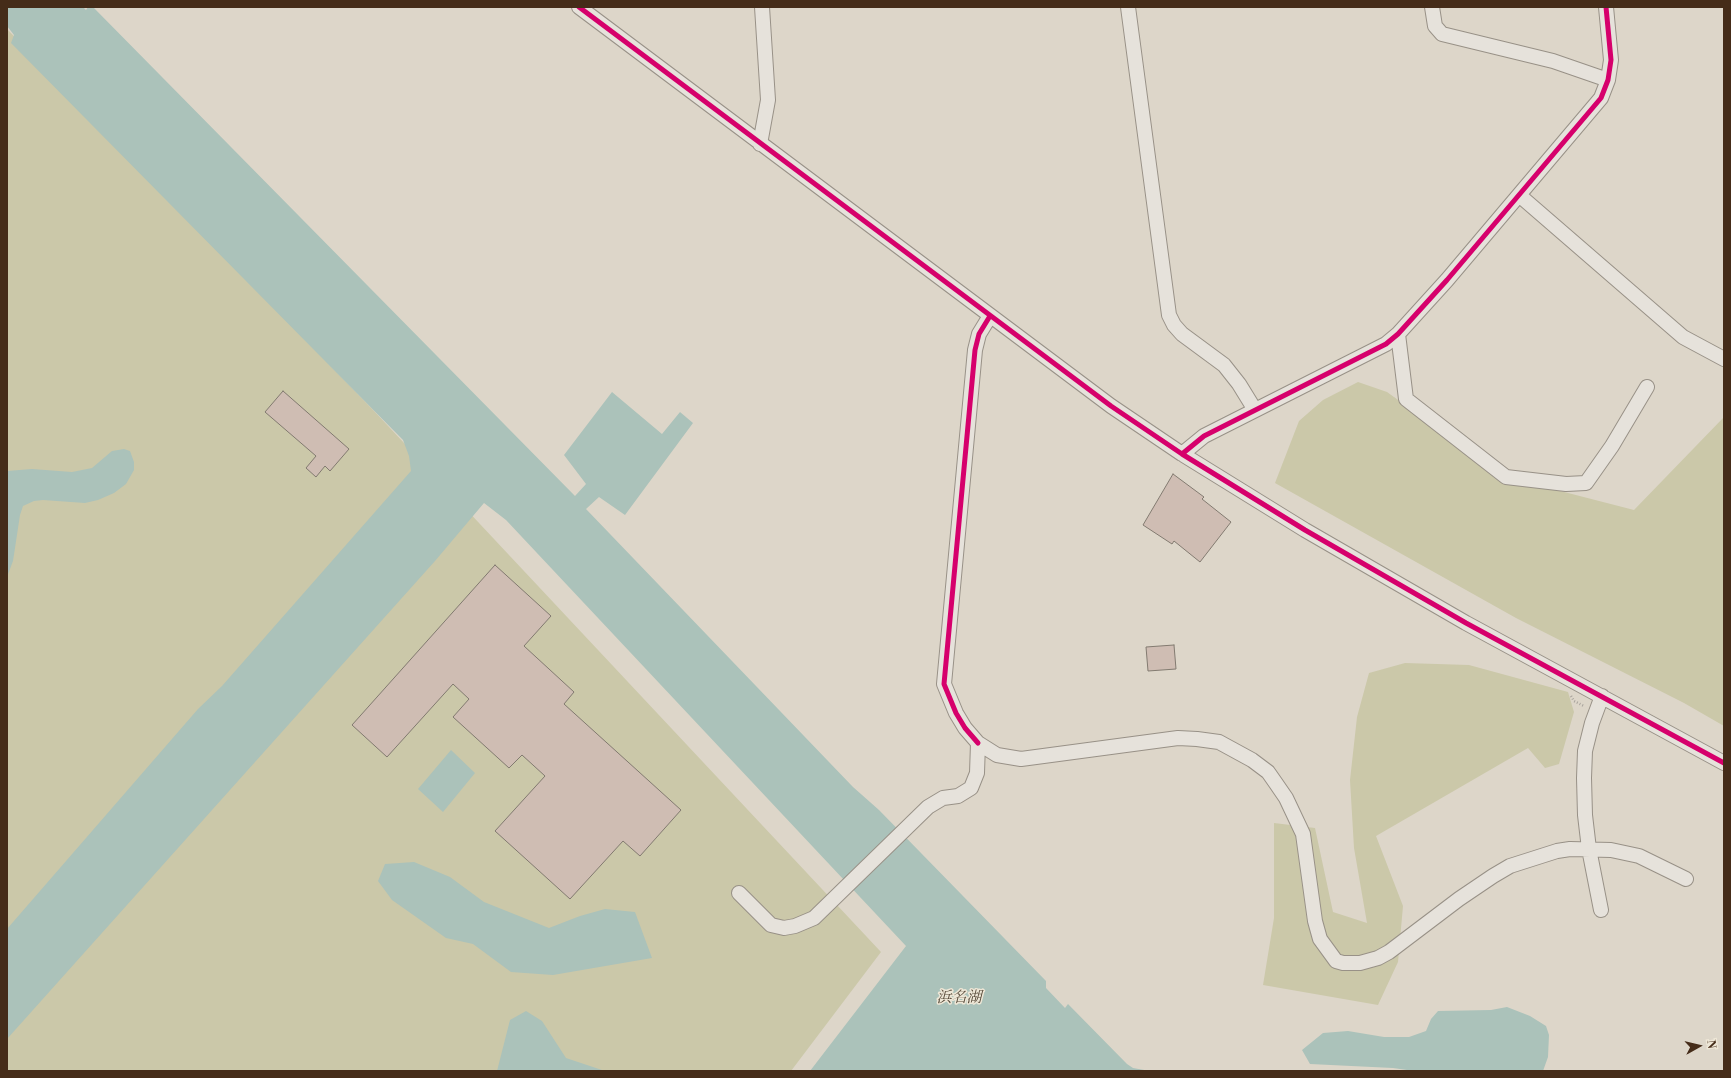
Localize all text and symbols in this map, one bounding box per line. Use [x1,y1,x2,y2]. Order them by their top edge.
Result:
water label: 浜名湖 [937,989,981,1007]
north arrow [1679,1026,1719,1066]
text: N [1703,1039,1718,1050]

